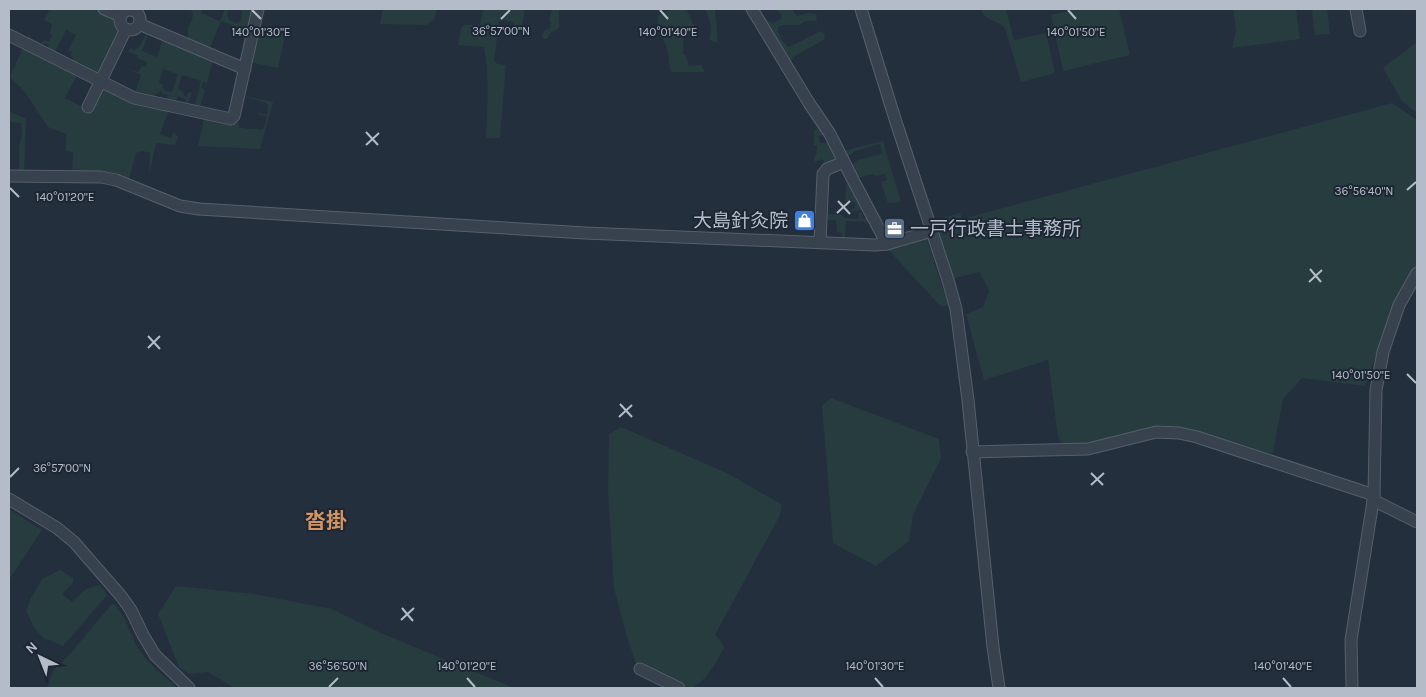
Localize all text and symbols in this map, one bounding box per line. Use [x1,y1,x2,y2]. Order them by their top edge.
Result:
text: 36°57'00"N [472,24,530,38]
text: 140°01'30"E [231,25,291,39]
text: 140°01'40"E [639,25,697,39]
text: 140°01'50"E [1047,25,1105,39]
text: 36°56'40"N [1335,184,1394,198]
text: 140°01'20"E [35,190,95,204]
shop icon: 大島針灸院 [792,209,816,233]
place label: 大島針灸院 [693,210,788,232]
office icon: 一戸行政書士事務所 [882,217,906,241]
place label: 一戸行政書士事務所 [910,218,1081,240]
text: 140°01'50"E [1332,368,1390,382]
text: 36°57'00"N [33,461,91,475]
district label: 沓掛 [305,509,347,533]
north arrow [15,632,65,682]
text: N [22,638,41,658]
text: 36°56'50"N [308,659,368,673]
text: 140°01'20"E [437,659,497,673]
text: 140°01'30"E [845,659,905,673]
text: 140°01'40"E [1254,659,1312,673]

